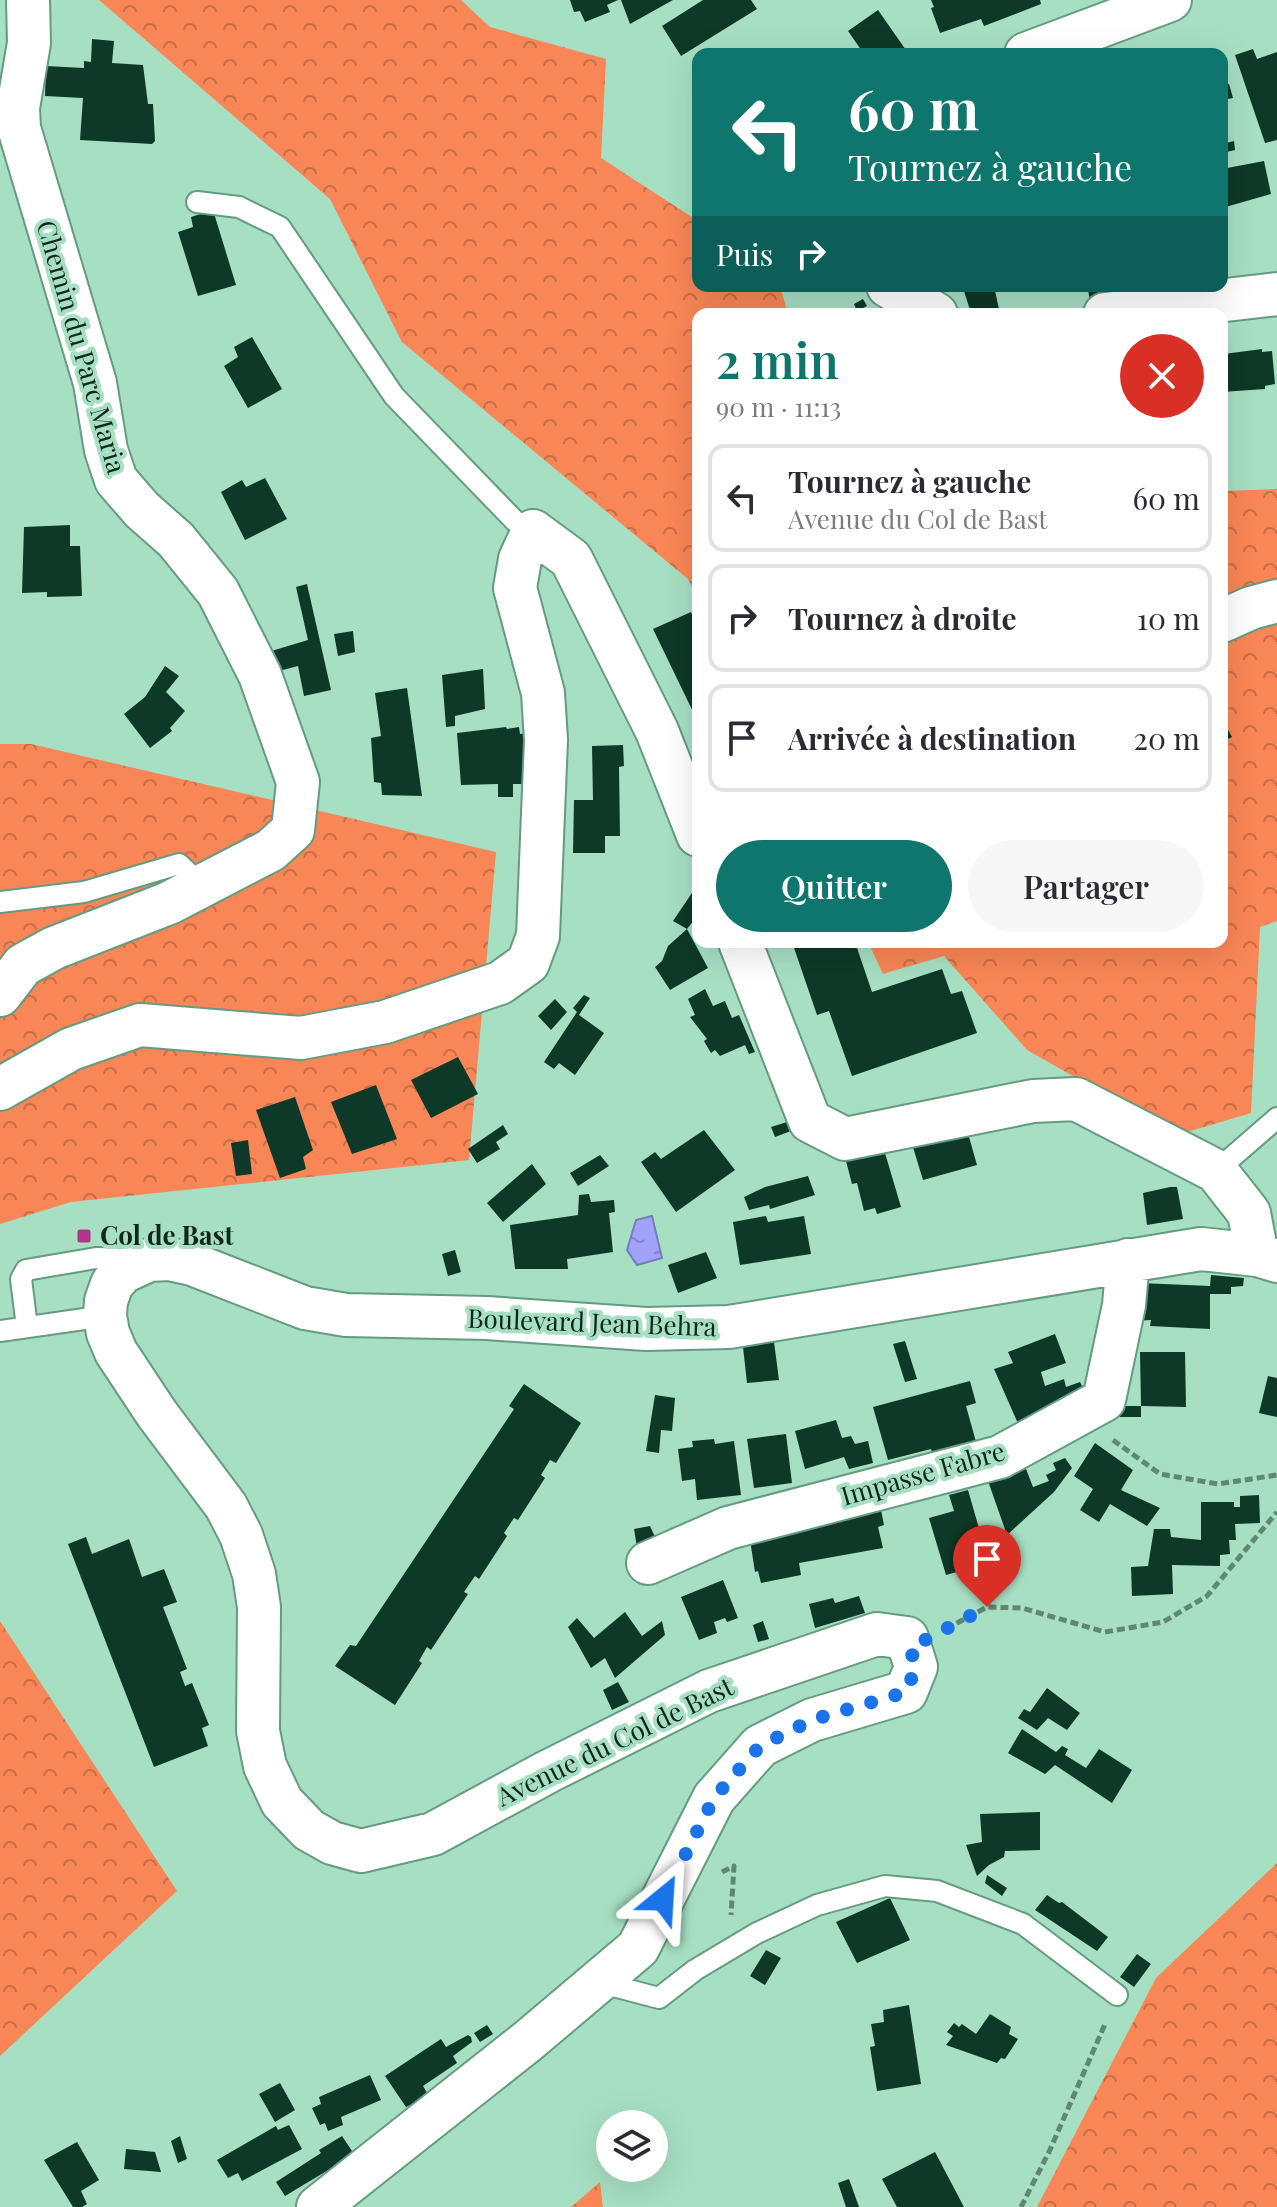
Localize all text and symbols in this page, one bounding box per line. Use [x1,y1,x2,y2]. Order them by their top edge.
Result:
text: 60 m [848,70,979,145]
icon: left [716,80,820,184]
text: Tournez à gauche [848,142,1132,190]
street label: Chemin du Parc Maria [30,216,135,477]
icon: right [789,232,833,276]
text: Puis [716,234,773,274]
text: 2 min [716,327,839,391]
button: close [1120,334,1204,418]
text: 90 m · 11:13 [716,389,841,424]
text: Tournez à gauche [788,461,1031,501]
icon: left [720,476,764,520]
text: 60 m [1132,478,1200,518]
text: Avenue du Col de Bast [788,501,1047,536]
icon: right [720,596,764,640]
text: Tournez à droite [788,598,1017,638]
text: 10 m [1137,598,1200,638]
icon: arrive [720,716,764,760]
text: Arrivée à destination [788,718,1076,758]
text: 20 m [1134,718,1200,758]
button: Quitter [716,840,952,932]
button: Partager [968,840,1204,932]
place label: Col de Bast [100,1217,235,1252]
marker: Col de Bast [75,1227,93,1245]
street label: Boulevard Jean Behra [467,1300,717,1343]
street label: Impasse Fabre [837,1432,1009,1513]
pin [953,1525,1021,1607]
icon: arrive [965,1537,1009,1581]
street label: Avenue du Col de Bast [489,1668,739,1814]
position arrow [621,1857,705,1941]
map controls [596,2110,668,2182]
button: layers [596,2110,668,2182]

